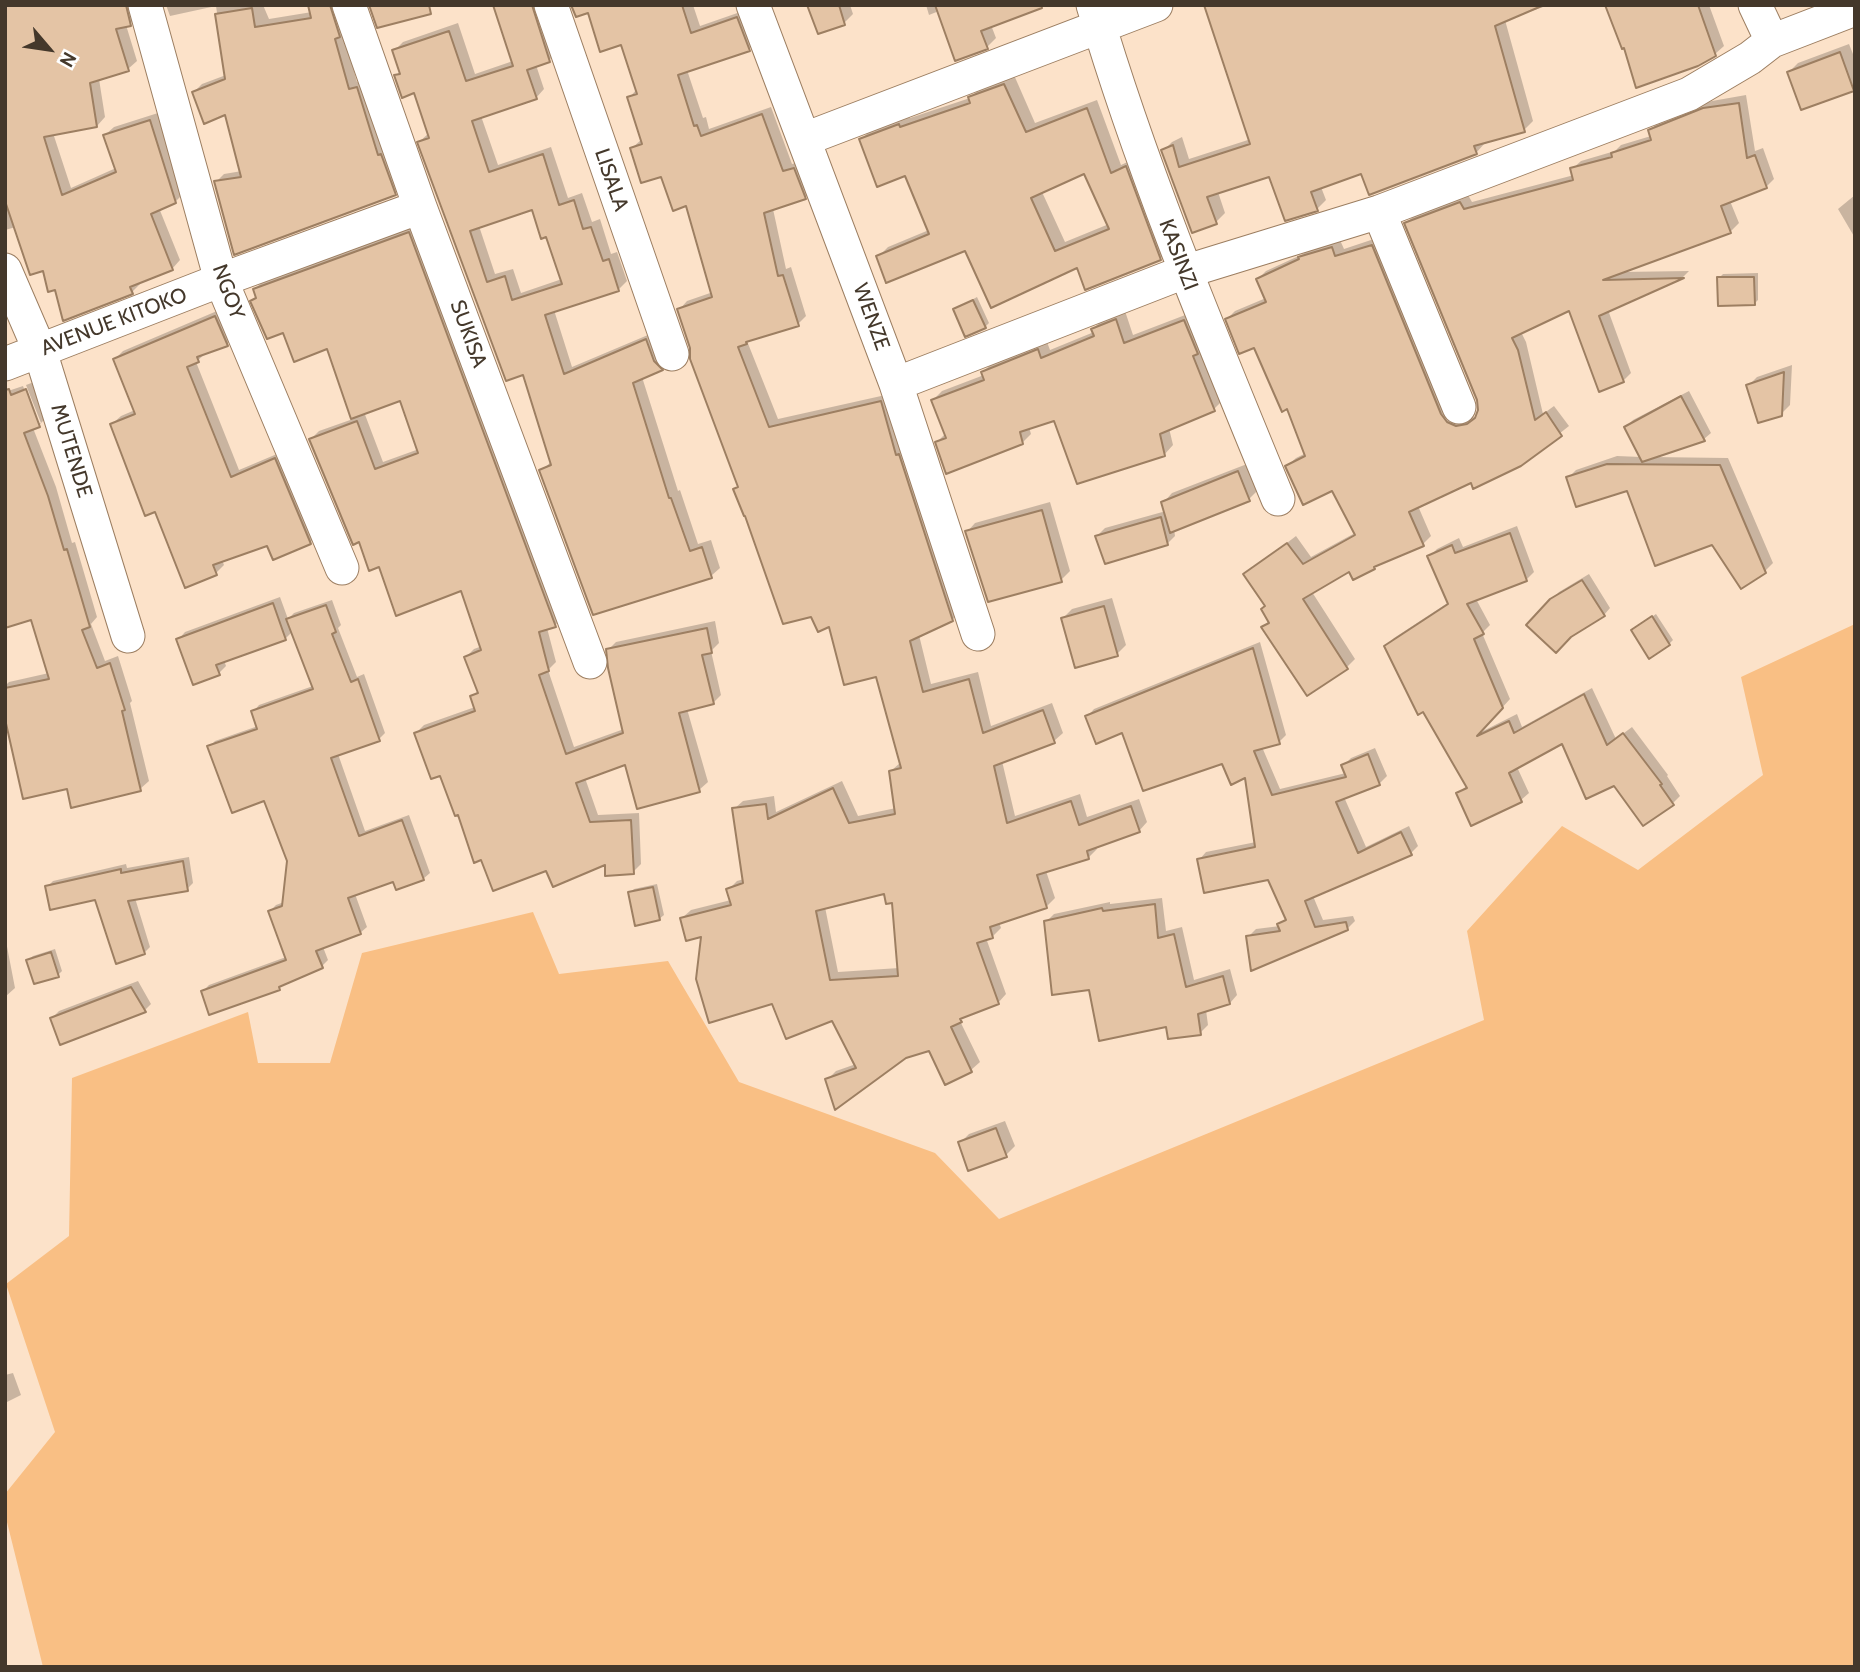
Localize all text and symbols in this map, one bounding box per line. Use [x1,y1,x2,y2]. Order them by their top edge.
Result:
north arrow [14,14,84,84]
text: N [54,48,81,71]
street label: LISALA [589,145,633,215]
street label: KASINZI [1153,216,1203,294]
street label: NGOY [207,261,249,323]
street label: WENZE [847,280,895,354]
street label: AVENUE KITOKO [37,283,191,361]
street label: SUKISA [444,297,492,371]
street label: MUTENDE [45,401,97,501]

